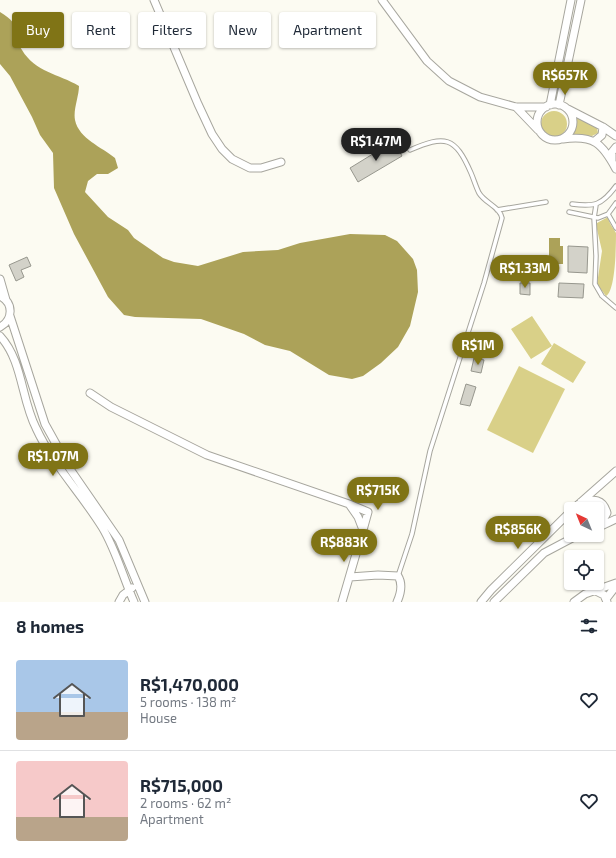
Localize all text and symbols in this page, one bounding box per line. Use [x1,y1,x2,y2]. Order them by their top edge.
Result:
chip: Buy [12,12,64,48]
chip: Rent [72,12,130,48]
chip: Filters [138,12,206,48]
chip: New [214,12,271,48]
chip: Apartment [279,12,376,48]
pin: R$657K [532,62,598,96]
text: R$657K [542,67,588,83]
pin: R$1.47M [339,128,413,162]
text: R$1.47M [350,133,402,149]
pin: R$1.33M [488,255,562,289]
text: R$1.33M [499,260,551,276]
pin: R$1M [454,332,502,366]
text: R$1M [461,337,495,353]
pin: R$1.07M [16,443,90,477]
text: R$1.07M [27,448,79,464]
pin: R$715K [345,477,411,511]
text: R$715K [356,482,400,498]
north arrow [564,502,604,542]
map controls [564,502,604,590]
pin: R$856K [485,516,551,550]
text: R$856K [494,521,542,537]
pin: R$883K [311,529,377,563]
text: R$883K [320,534,368,550]
button: locate [564,550,604,590]
icon: filters [578,615,600,637]
text: 8 homes [16,616,84,636]
text: R$1,470,000 [140,674,239,694]
icon: home [48,676,96,724]
icon: heart [578,689,600,711]
text: 5 rooms · 138 m² [140,694,237,710]
text: House [140,710,177,726]
text: R$715,000 [140,775,223,795]
icon: home [48,777,96,825]
icon: heart [578,790,600,812]
text: 2 rooms · 62 m² [140,795,231,811]
text: Apartment [140,811,204,827]

